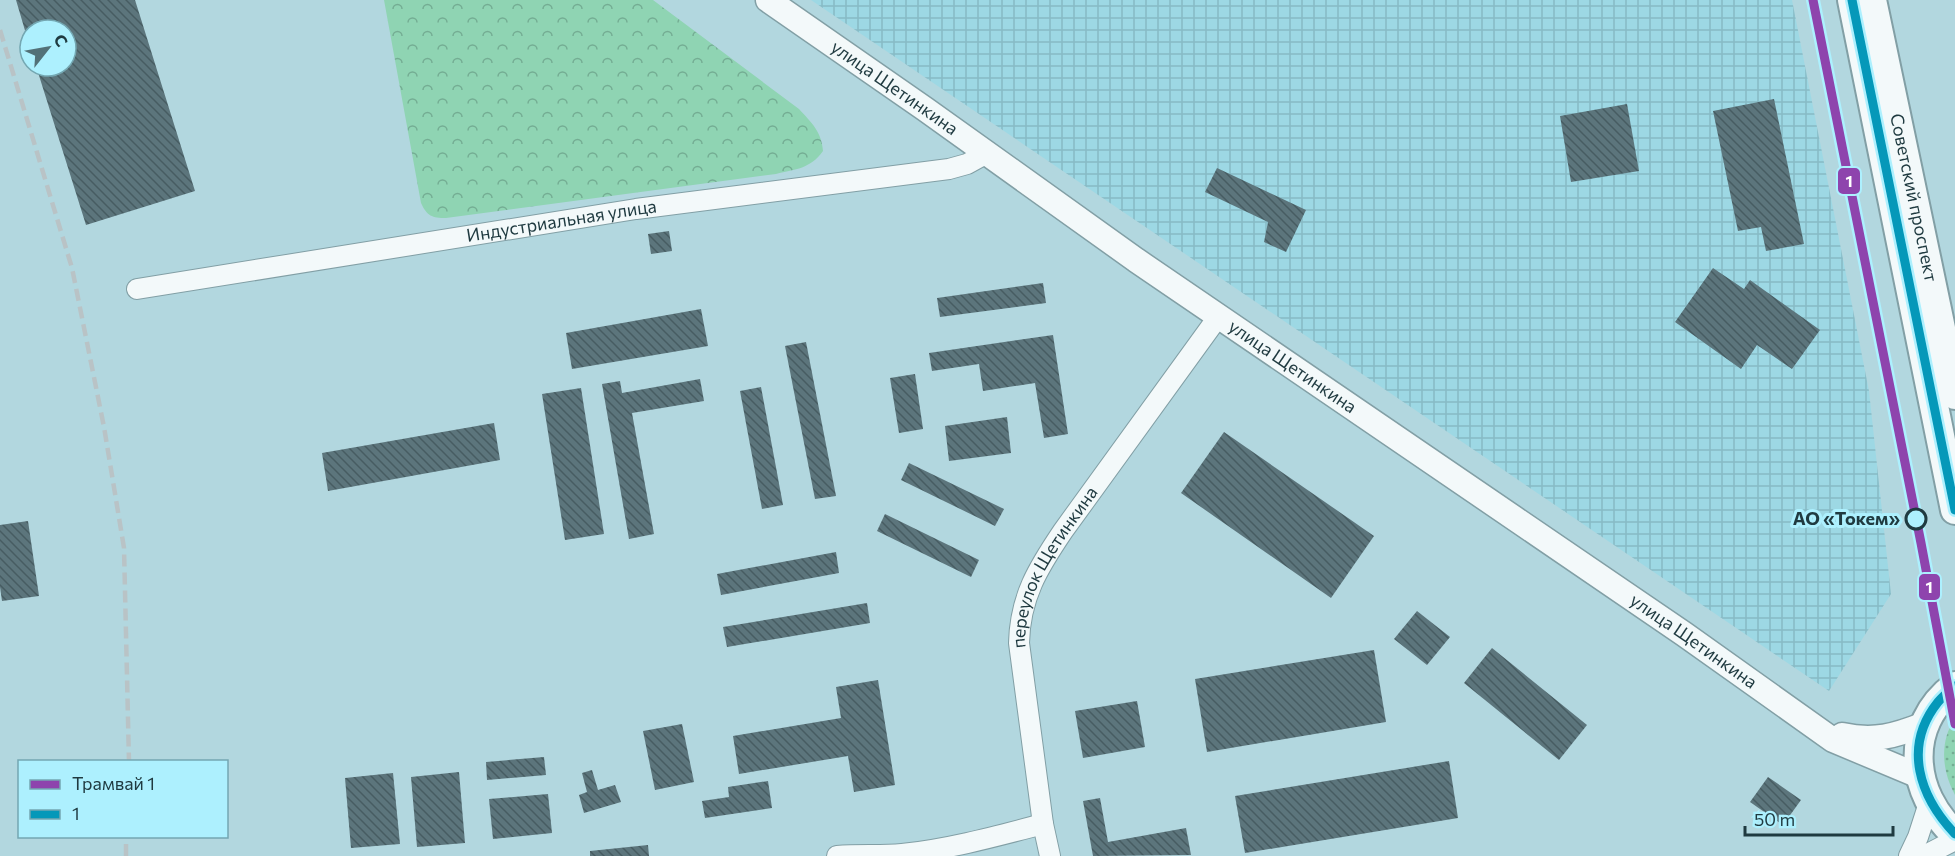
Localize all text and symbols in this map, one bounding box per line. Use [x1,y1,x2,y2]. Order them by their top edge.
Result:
north arrow [18,18,78,78]
text: С [50,30,72,50]
street label: улица Щетинкина [827,35,963,139]
street label: Советский проспект [1886,111,1943,284]
line badge: 1 [1837,167,1861,195]
text: 1 [1845,171,1853,190]
street label: Индустриальная улица [465,194,658,246]
street label: улица Щетинкина [1225,315,1361,417]
street label: переулок Щетинкина [1006,482,1102,650]
place label: АО «Токем» [1793,507,1900,529]
marker: АО «Токем» [1905,508,1927,530]
line badge: 1 [1918,573,1941,601]
text: 1 [1925,577,1933,596]
street label: улица Щетинкина [1626,589,1762,693]
legend [18,760,228,838]
text: Трамвай 1 [72,772,155,794]
scale bar [1745,799,1894,837]
text: 1 [72,802,80,824]
text: 50 m [1754,808,1795,830]

